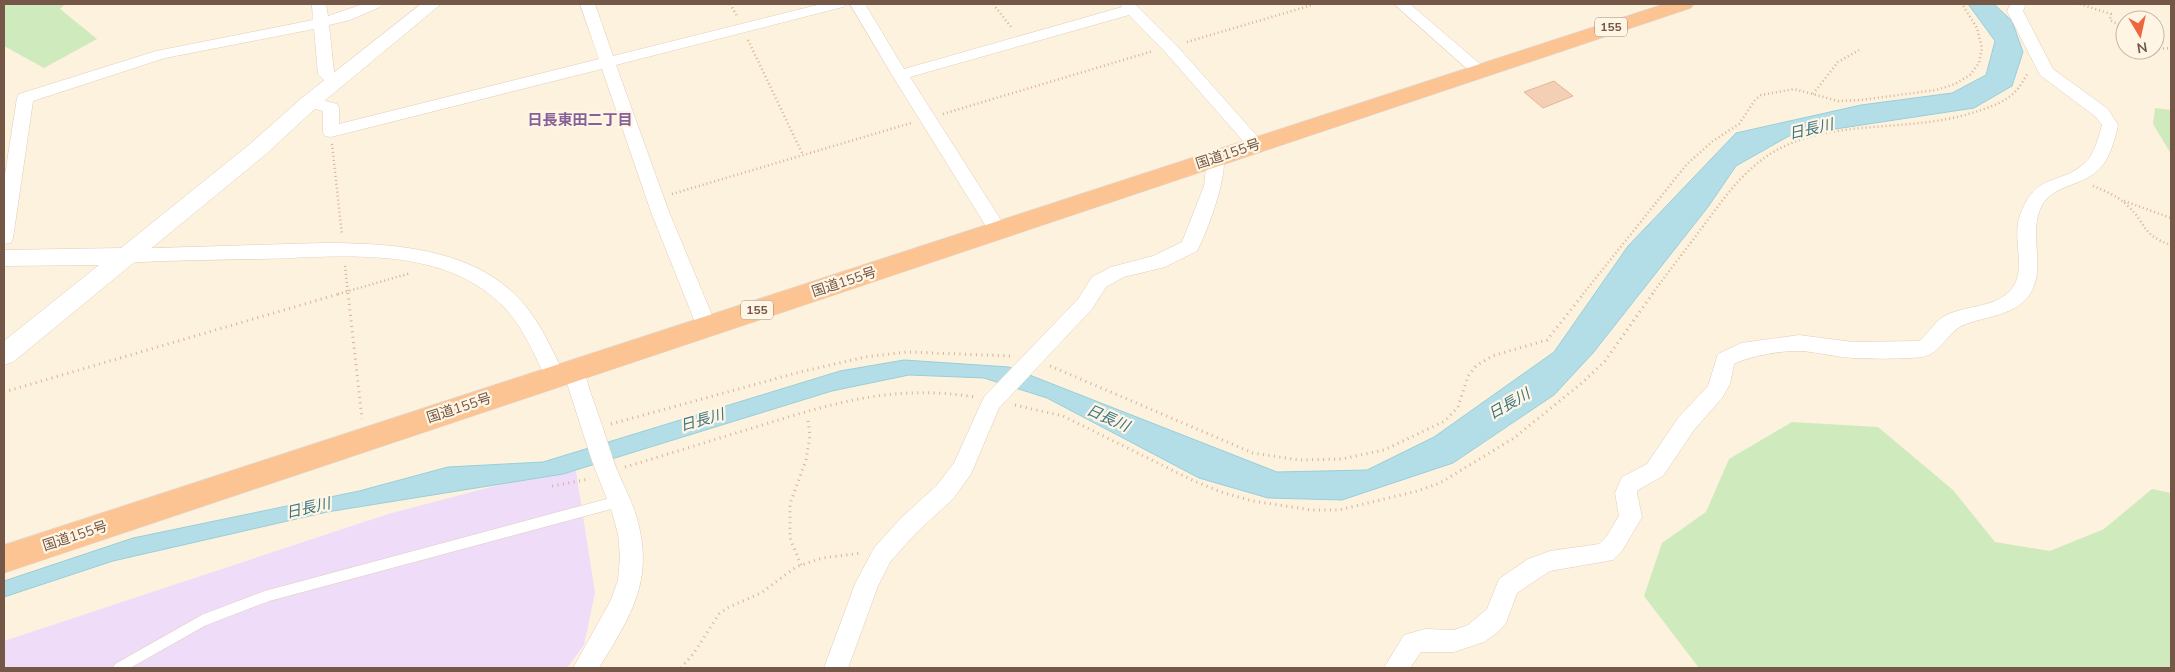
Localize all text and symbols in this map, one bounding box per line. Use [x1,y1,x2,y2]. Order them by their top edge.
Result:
north arrow [2115,10,2165,60]
road number: 155 [1595,18,1627,36]
text: N [2135,37,2149,58]
district label: 日長東田二丁目 [527,110,633,130]
water label: 日長川 [1787,114,1837,144]
street label: 国道155号 [1193,135,1263,173]
street label: 国道155号 [809,263,879,301]
road number: 155 [741,300,773,320]
water label: 日長川 [1485,383,1535,424]
street label: 国道155号 [424,389,494,427]
water label: 日長川 [1083,400,1134,437]
water label: 日長川 [678,404,728,436]
water label: 日長川 [284,493,334,523]
street label: 国道155号 [40,517,110,555]

